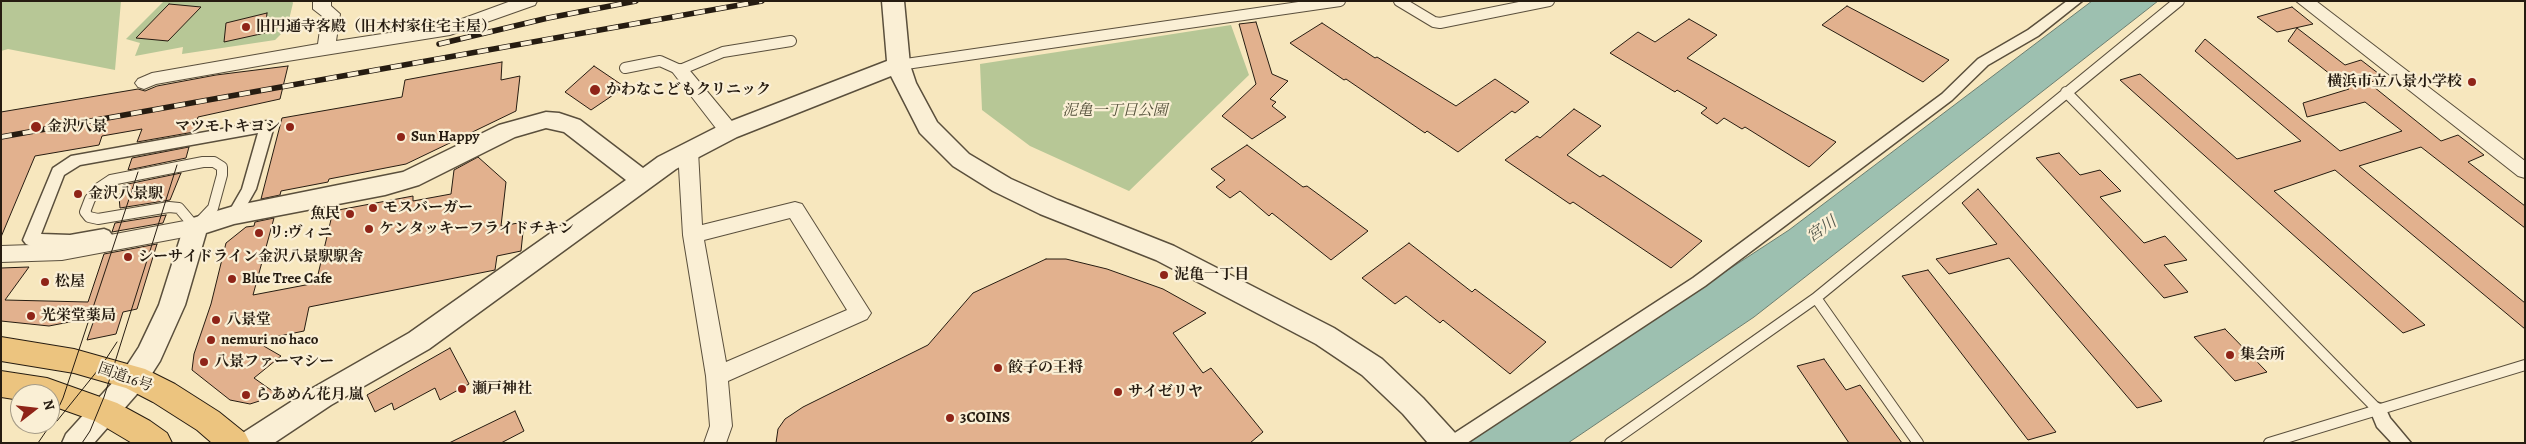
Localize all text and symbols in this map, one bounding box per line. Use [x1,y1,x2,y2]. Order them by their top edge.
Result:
place label: 旧円通寺客殿（旧木村家住宅主屋） [256,18,496,36]
marker: 旧円通寺客殿（旧木村家住宅主屋） [240,21,252,33]
place label: 横浜市立八景小学校 [2327,73,2462,91]
marker: 横浜市立八景小学校 [2466,76,2478,88]
place label: かわなこどもクリニック [606,81,771,99]
marker: かわなこどもクリニック [588,83,602,97]
park label: 泥亀一丁目公園 [1063,102,1167,120]
place label: 金沢八景 [47,118,107,136]
place label: マツモトキヨシ [175,118,280,136]
marker: 金沢八景 [29,120,43,134]
marker: マツモトキヨシ [284,121,296,133]
place label: Sun Happy [411,128,479,146]
marker: Sun Happy [395,131,407,143]
place label: 金沢八景駅 [88,185,163,203]
marker: 金沢八景駅 [72,188,84,200]
place label: モスバーガー [383,199,473,217]
marker: モスバーガー [367,202,379,214]
place label: 魚民 [310,205,340,223]
marker: 魚民 [344,208,356,220]
water label: 宮川 [1803,213,1841,247]
place label: ケンタッキーフライドチキン [379,220,574,238]
marker: ケンタッキーフライドチキン [363,223,375,235]
place label: リ:ヴィニ [269,224,333,242]
marker: リ:ヴィニ [253,227,265,239]
place label: シーサイドライン金沢八景駅駅舎 [138,248,363,266]
marker: シーサイドライン金沢八景駅駅舎 [122,251,134,263]
place label: 泥亀一丁目 [1174,266,1249,284]
marker: 泥亀一丁目 [1158,269,1170,281]
place label: Blue Tree Cafe [242,270,332,288]
place label: 松屋 [55,273,85,291]
marker: Blue Tree Cafe [226,273,238,285]
marker: 松屋 [39,276,51,288]
place label: 光栄堂薬局 [41,307,116,325]
marker: 光栄堂薬局 [25,310,37,322]
place label: 八景堂 [226,311,271,329]
marker: 八景堂 [210,314,222,326]
place label: nemuri no haco [221,331,318,349]
marker: nemuri no haco [205,334,217,346]
place label: 集会所 [2240,346,2285,364]
marker: 集会所 [2224,349,2236,361]
place label: 八景ファーマシー [214,353,334,371]
marker: 八景ファーマシー [198,356,210,368]
place label: 餃子の王将 [1008,359,1083,377]
street label: 国道16号 [95,360,155,396]
marker: 餃子の王将 [992,362,1004,374]
place label: 瀬戸神社 [472,380,532,398]
marker: 瀬戸神社 [456,383,468,395]
place label: サイゼリヤ [1128,383,1203,401]
north arrow [10,384,60,434]
place label: らあめん花月 嵐 [256,386,364,404]
marker: サイゼリヤ [1112,386,1124,398]
marker: らあめん花月 嵐 [240,389,252,401]
text: N [38,397,59,413]
place label: 3COINS [960,409,1010,427]
marker: 3COINS [944,412,956,424]

